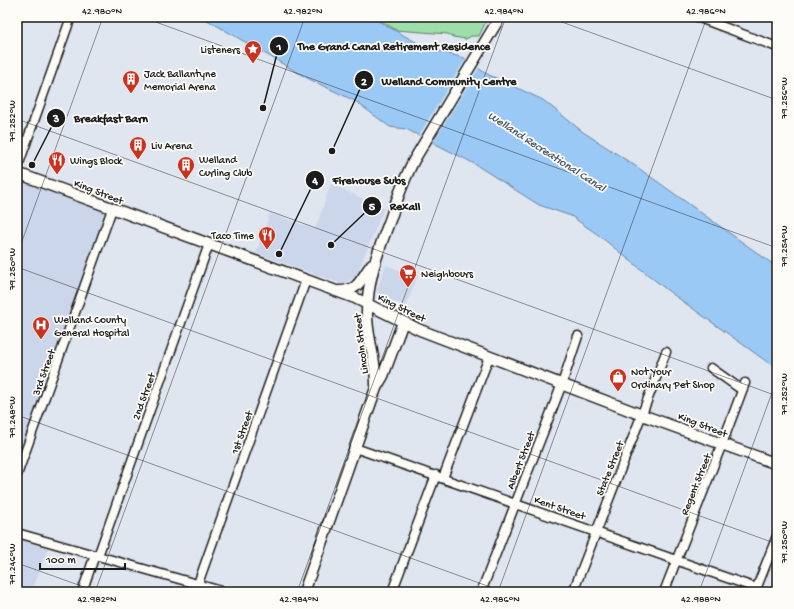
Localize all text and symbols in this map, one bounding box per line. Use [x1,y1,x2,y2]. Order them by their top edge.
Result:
text: 42.980°N [82,6,122,18]
text: 42.982°N [283,6,323,18]
text: 42.984°N [484,6,524,18]
text: 42.986°N [686,6,726,18]
callout: The Grand Canal Retirement Residence [269,34,498,58]
place icon: Listeners [243,39,263,64]
text: 1 [276,41,282,55]
text: The Grand Canal Retirement Residence [297,41,491,55]
place label: Listeners [201,45,241,57]
callout: Welland Community Centre [354,68,525,92]
building icon: Jack Ballantyne Memorial Arena [121,69,141,94]
place label: Jack Ballantyne Memorial Arena [144,69,217,94]
text: 2 [361,76,367,90]
text: Welland Community Centre [380,76,517,90]
text: 79.256°W [779,77,791,120]
text: 79.252°W [7,100,19,143]
callout: Breakfast Barn [46,106,156,130]
water label: Welland Recreational Canal [485,109,608,197]
text: 3 [52,113,59,127]
text: Breakfast Barn [73,113,148,127]
building icon: Liv Arena [128,135,148,160]
place label: Liv Arena [151,141,193,153]
restaurant icon: Wings Block [47,150,67,175]
building icon: Welland Curling Club [176,155,196,180]
place label: Welland Curling Club [199,155,252,180]
place label: Wings Block [70,156,123,168]
callout: Firehouse Subs [305,168,414,192]
text: 4 [311,175,318,189]
text: Firehouse Subs [332,175,406,189]
street label: King Street [72,178,126,208]
callout: Rexall [362,194,428,218]
text: 5 [369,201,376,215]
text: Rexall [389,201,421,215]
restaurant icon: Taco Time [257,225,277,250]
text: 79.254°W [779,225,791,268]
place label: Taco Time [211,231,254,243]
text: 79.250°W [7,247,19,291]
supermarket icon: Neighbours [398,263,418,288]
place label: Neighbours [421,269,474,281]
street label: King Street [375,292,428,326]
street label: Lincoln Street [352,311,372,375]
hospital icon: Welland County General Hospital [31,315,51,340]
place label: Welland County General Hospital [54,315,130,340]
street label: 3rd Street [31,347,59,398]
shop icon: Not Your Ordinary Pet Shop [608,367,628,392]
place label: Not Your Ordinary Pet Shop [631,367,715,392]
street label: 2nd Street [131,370,159,422]
text: 79.252°W [779,373,791,416]
text: 79.248°W [7,396,19,439]
street label: 1st Street [229,408,257,457]
street label: King Street [676,411,730,441]
street label: Albert Street [505,429,539,491]
street label: State Street [594,438,628,498]
street label: Regent Street [679,451,715,517]
street label: Kent Street [532,495,588,524]
text: 79.250°W [779,520,791,564]
text: 79.246°W [7,543,19,586]
scale bar [40,545,125,571]
text: 100 m [45,554,76,568]
text: 42.982°N [77,594,117,606]
text: 42.984°N [279,594,319,606]
text: 42.986°N [480,594,520,606]
text: 42.988°N [681,594,721,606]

